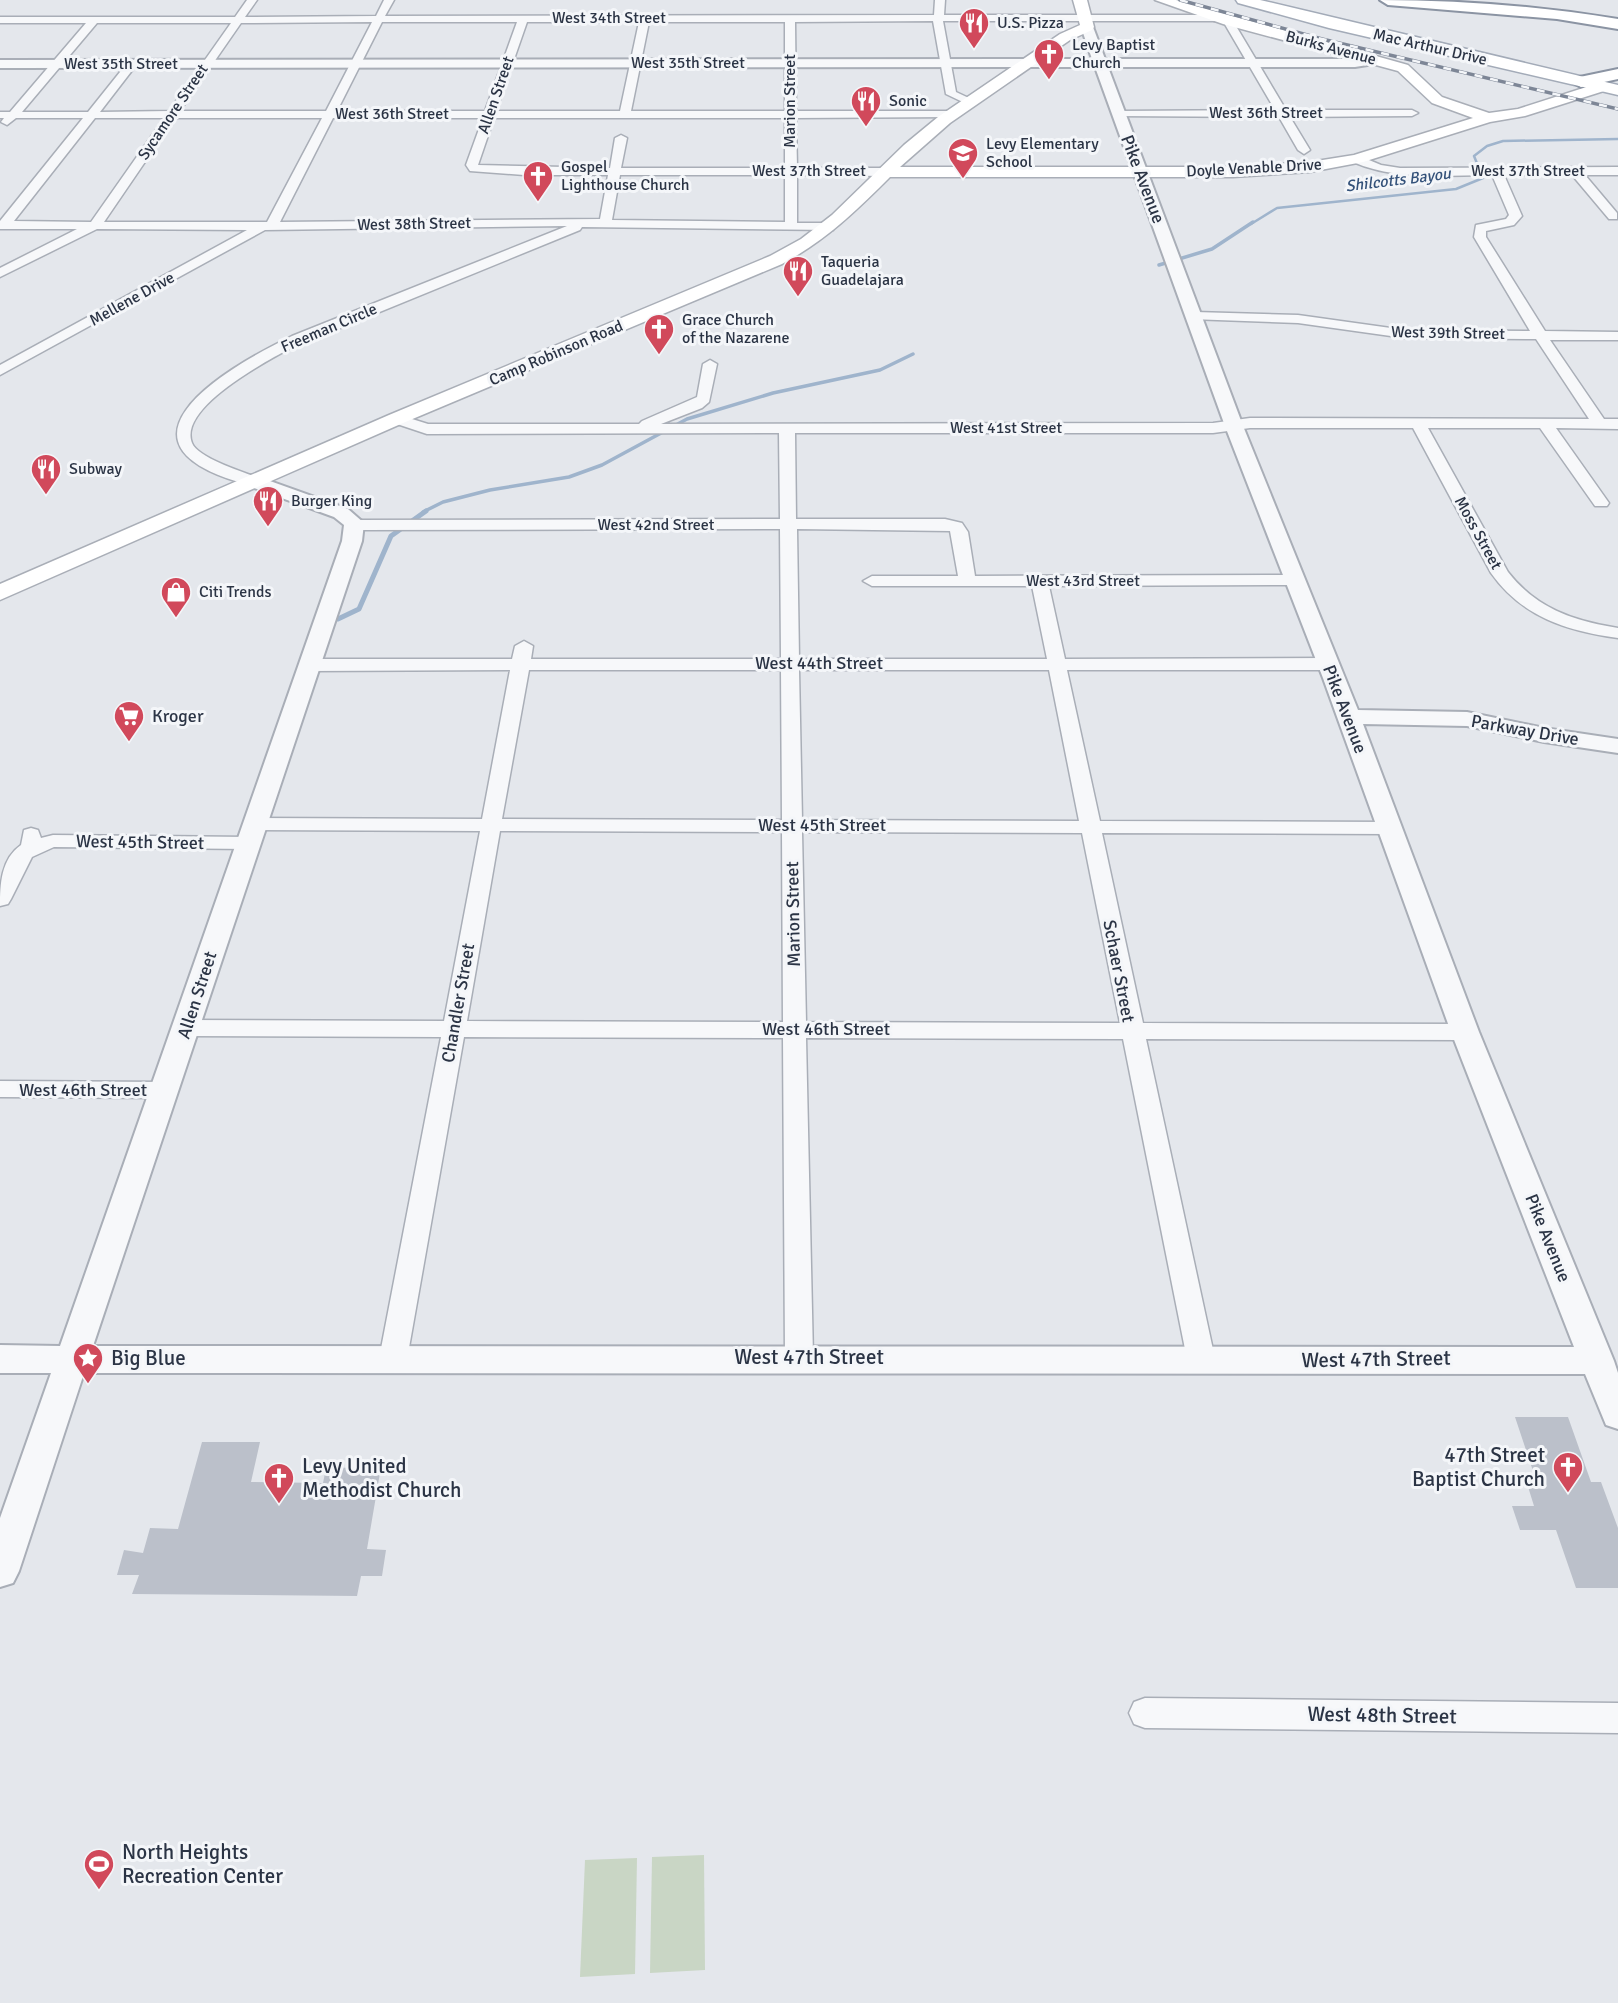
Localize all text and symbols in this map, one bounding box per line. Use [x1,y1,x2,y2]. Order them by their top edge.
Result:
restaurant icon: U.S. Pizza [957,6,991,50]
street label: West 34th Street [552,8,666,28]
place label: U.S. Pizza [997,13,1064,33]
street label: Mac Arthur Drive [1371,24,1489,70]
street label: Burks Avenue [1284,26,1378,70]
place label: Levy Baptist Church [1072,35,1155,73]
church icon: Levy Baptist Church [1032,37,1066,81]
street label: Allen Street [473,53,519,136]
street label: West 35th Street [631,53,745,73]
street label: West 35th Street [64,54,178,74]
street label: Marion Street [780,54,800,148]
street label: Sycamore Street [134,60,213,164]
restaurant icon: Sonic [849,84,883,128]
place label: Sonic [889,91,927,111]
street label: West 36th Street [1209,103,1323,123]
street label: West 36th Street [335,104,449,124]
street label: Pike Avenue [1116,132,1170,226]
place label: Levy Elementary School [986,134,1099,172]
school or university icon: Levy Elementary School [946,136,980,180]
street label: Doyle Venable Drive [1186,154,1322,182]
place label: Gospel Lighthouse Church [561,157,689,195]
church icon: Gospel Lighthouse Church [521,159,555,203]
street label: West 37th Street [752,161,866,181]
street label: West 37th Street [1471,161,1585,181]
water label: Shilcotts Bayou [1344,163,1453,196]
street label: West 38th Street [357,213,472,235]
place label: Taqueria Guadelajara [821,252,904,290]
restaurant icon: Taqueria Guadelajara [781,254,815,298]
street label: Mellene Drive [86,267,178,331]
street label: Freeman Circle [278,299,380,357]
place label: Grace Church of the Nazarene [682,310,790,348]
church icon: Grace Church of the Nazarene [642,312,676,356]
street label: Camp Robinson Road [486,316,626,390]
street label: West 39th Street [1391,322,1506,344]
street label: West 41st Street [950,418,1062,438]
restaurant icon: Subway [29,452,63,496]
place label: Subway [69,459,122,479]
restaurant icon: Burger King [251,484,285,528]
place label: Burger King [291,491,372,511]
street label: Moss Street [1450,493,1506,573]
street label: West 42nd Street [598,515,715,535]
street label: West 43rd Street [1026,571,1140,591]
shop icon: Citi Trends [159,575,193,619]
place label: Citi Trends [199,582,271,602]
street label: West 44th Street [755,652,883,674]
street label: Pike Avenue [1318,662,1372,756]
supermarket icon: Kroger [112,699,146,743]
place label: Kroger [152,705,204,727]
street label: Parkway Drive [1469,710,1581,750]
street label: West 45th Street [758,814,886,836]
street label: West 45th Street [76,830,204,854]
street label: Marion Street [781,861,805,967]
street label: Schaer Street [1098,918,1140,1024]
street label: Chandler Street [437,942,479,1064]
street label: Allen Street [173,948,221,1042]
street label: West 46th Street [762,1018,890,1040]
street label: West 46th Street [19,1079,147,1101]
street label: Pike Avenue [1520,1191,1576,1285]
place icon: Big Blue [71,1341,105,1385]
street label: West 47th Street [734,1344,884,1370]
place label: Big Blue [111,1345,186,1371]
street label: West 47th Street [1301,1345,1451,1373]
place label: 47th Street Baptist Church [1412,1442,1545,1492]
church icon: 47th Street Baptist Church [1551,1450,1585,1494]
place label: Levy United Methodist Church [302,1453,461,1503]
church icon: Levy United Methodist Church [262,1461,296,1505]
street label: West 48th Street [1307,1701,1457,1729]
place label: North Heights Recreation Center [122,1839,283,1889]
sports icon: North Heights Recreation Center [82,1847,116,1891]

